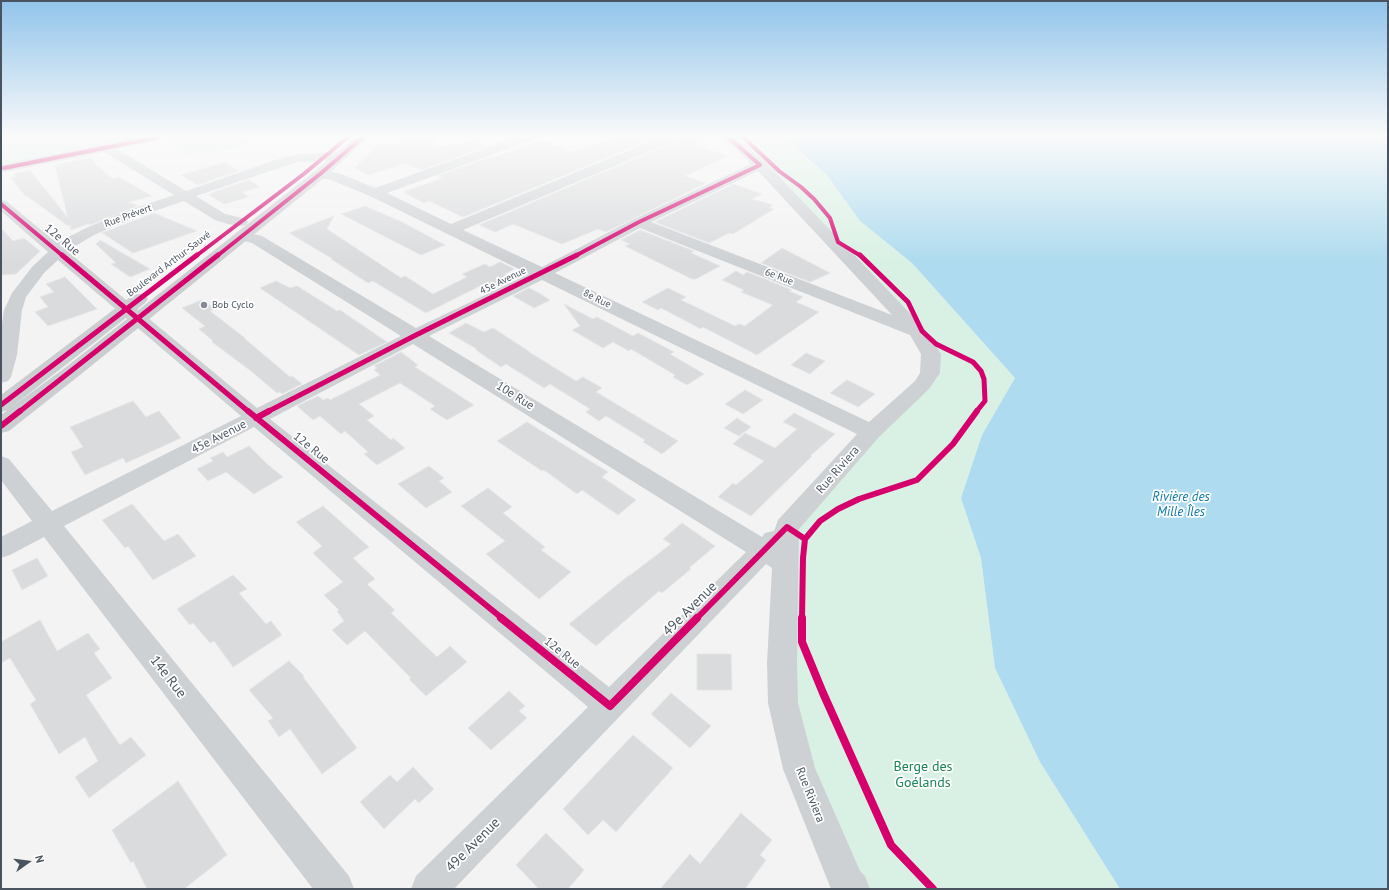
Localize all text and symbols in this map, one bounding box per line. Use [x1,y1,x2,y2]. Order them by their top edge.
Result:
street label: Rue Prévert [103,202,153,230]
street label: 12e Rue [41,221,83,259]
street label: Boulevard Arthur-Sauvé [125,229,213,299]
street label: 45e Avenue [478,265,528,297]
street label: 6e Rue [763,266,795,288]
street label: 8e Rue [581,287,613,311]
place label: Bob Cyclo [212,299,254,311]
marker: Bob Cyclo [199,300,209,310]
street label: 10e Rue [493,379,537,413]
street label: 45e Avenue [189,417,249,457]
street label: 12e Rue [290,429,332,467]
street label: Rue Riviera [813,443,863,497]
water label: Rivière des Mille Îles [1152,489,1210,520]
street label: 49e Avenue [659,578,721,640]
street label: 12e Rue [541,634,583,672]
street label: 14e Rue [146,653,190,701]
park label: Berge des Goélands [894,759,952,792]
street label: Rue Riviera [792,765,828,825]
street label: 49e Avenue [442,814,504,876]
north arrow [8,842,48,882]
text: N [32,854,47,864]

